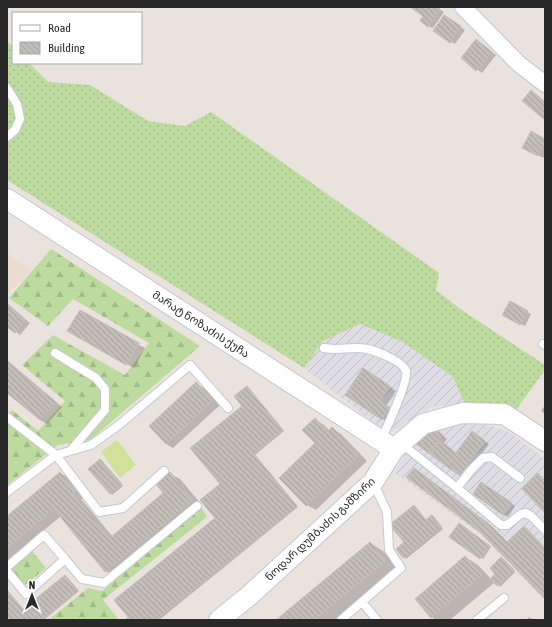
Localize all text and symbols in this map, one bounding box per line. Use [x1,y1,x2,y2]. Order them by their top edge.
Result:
legend [12,12,142,64]
text: Road [48,21,71,35]
text: Building [48,41,86,55]
street label: მარატ ნოზაძის ქუჩა [150,288,251,361]
street label: ნოდარ დუმბაძის გამზირი [263,475,378,584]
north arrow [12,575,52,615]
text: N [29,579,35,591]

